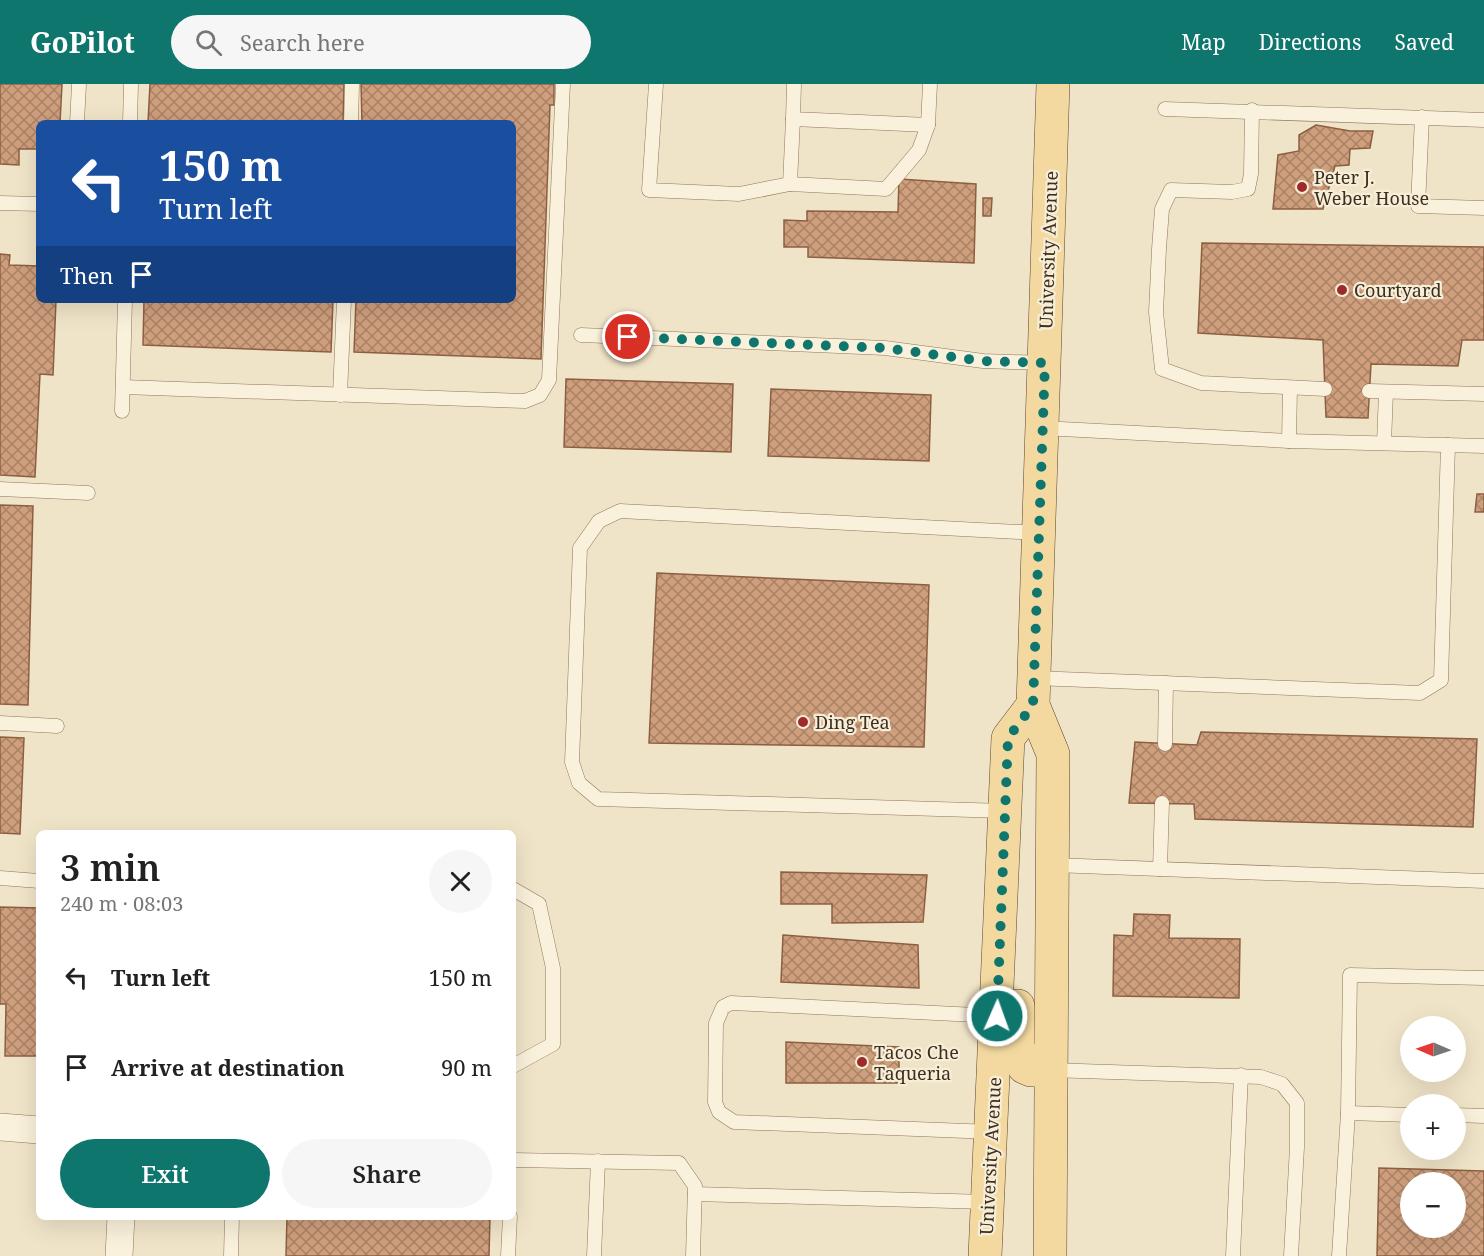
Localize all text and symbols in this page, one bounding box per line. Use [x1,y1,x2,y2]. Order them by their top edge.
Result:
search box [171,15,591,69]
text: GoPilot [30,23,135,61]
icon: search [192,26,225,59]
text: Search here [240,27,365,57]
text: Map [1181,28,1226,56]
text: Directions [1259,28,1361,56]
text: Saved [1394,28,1454,56]
text: 150 m [159,136,283,193]
icon: left [60,144,138,222]
place label: Peter J. Weber House [1314,165,1429,210]
street label: University Avenue [1033,171,1063,329]
marker: Peter J. Weber House [1295,180,1309,194]
text: Turn left [159,190,272,227]
icon: arrive [125,258,158,291]
text: Then [60,260,113,290]
place label: Courtyard [1354,278,1442,302]
marker: Courtyard [1335,283,1349,297]
pin [602,311,653,362]
icon: arrive [611,320,644,353]
place label: Ding Tea [815,710,890,734]
marker: Ding Tea [796,715,810,729]
text: 3 min [60,843,161,892]
button: close [429,850,492,913]
text: 240 m · 08:03 [60,890,183,917]
icon: left [60,961,93,994]
text: Turn left [111,962,210,992]
text: 150 m [429,962,492,992]
position arrow [965,984,1029,1048]
north arrow [1400,1016,1466,1082]
map controls [1400,1016,1466,1238]
place label: Tacos Che Taqueria [874,1040,959,1085]
icon: arrive [60,1051,93,1084]
text: Arrive at destination [111,1052,345,1082]
text: 90 m [441,1052,492,1082]
marker: Tacos Che Taqueria [855,1055,869,1069]
street label: University Avenue [974,1076,1006,1236]
button: + [1400,1094,1466,1160]
button: Exit [60,1139,270,1208]
button: Share [282,1139,492,1208]
button: − [1400,1172,1466,1238]

